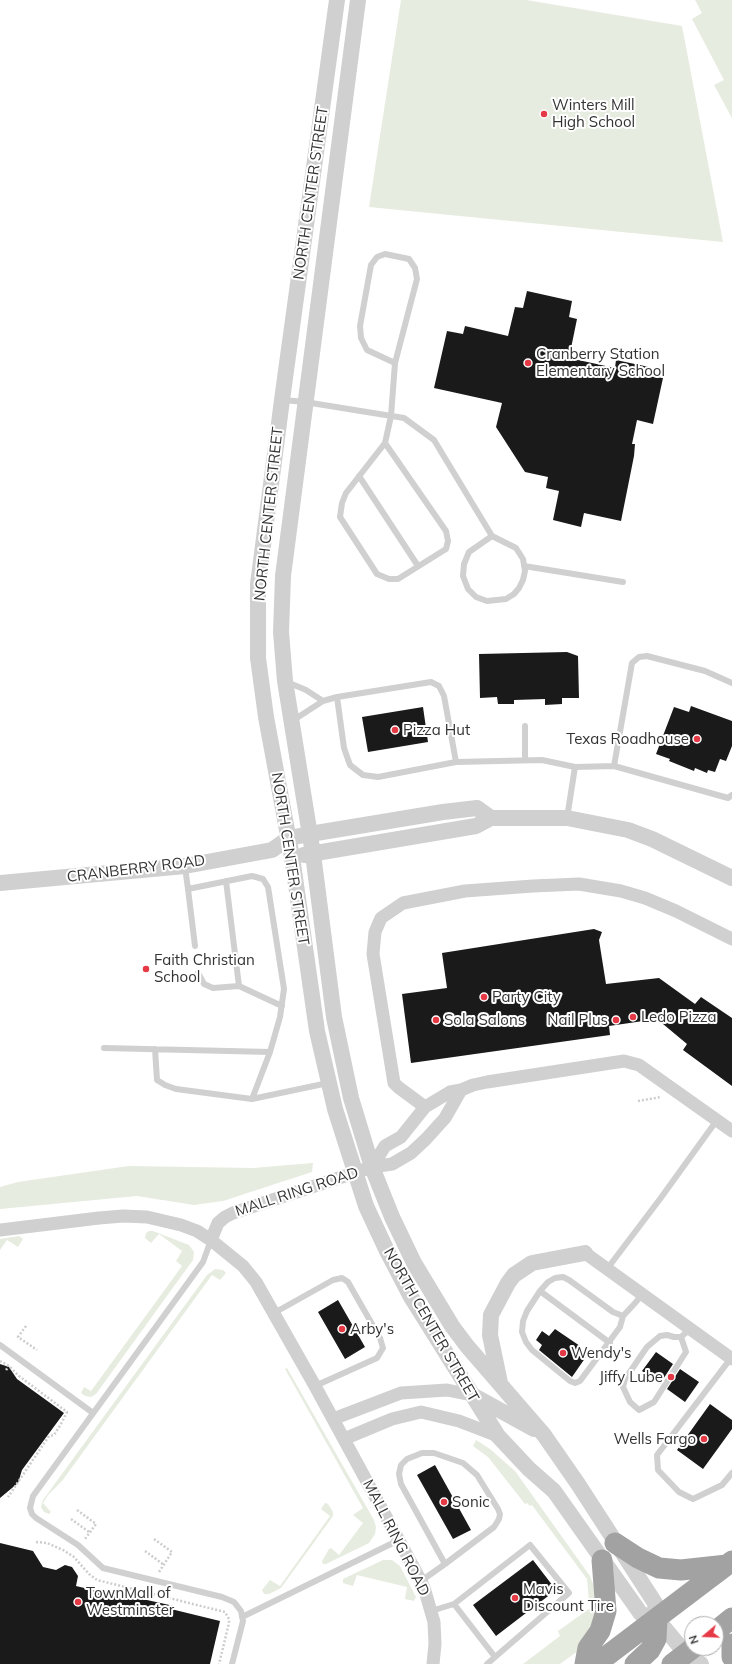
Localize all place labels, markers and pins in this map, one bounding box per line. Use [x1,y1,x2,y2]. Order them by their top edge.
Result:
place label: Winters Mill High School [552,96,635,131]
marker: Winters Mill High School [539,109,549,119]
place label: Cranberry Station Elementary School [536,345,665,380]
marker: Cranberry Station Elementary School [523,358,533,368]
place label: Pizza Hut [403,721,470,739]
marker: Pizza Hut [390,725,400,735]
place label: Texas Roadhouse [566,730,689,748]
marker: Texas Roadhouse [692,734,702,744]
place label: Faith Christian School [154,951,255,986]
marker: Faith Christian School [141,964,151,974]
place label: Party City [492,988,561,1006]
marker: Party City [479,992,489,1002]
place label: Ledo Pizza [641,1008,717,1026]
place label: Sola Salons [444,1011,525,1029]
place label: Nail Plus [547,1011,608,1029]
marker: Ledo Pizza [628,1012,638,1022]
marker: Sola Salons [431,1015,441,1025]
marker: Nail Plus [611,1015,621,1025]
place label: Arby's [350,1320,394,1338]
marker: Arby's [337,1324,347,1334]
place label: Wendy's [571,1344,631,1362]
marker: Wendy's [558,1348,568,1358]
place label: Jiffy Lube [599,1368,663,1386]
marker: Jiffy Lube [666,1372,676,1382]
place label: Wells Fargo [613,1430,696,1448]
marker: Wells Fargo [699,1434,709,1444]
place label: Sonic [452,1493,490,1511]
marker: Sonic [439,1497,449,1507]
place label: Mavis Discount Tire [523,1580,614,1615]
place label: TownMall of Westminster [86,1584,174,1619]
marker: Mavis Discount Tire [510,1593,520,1603]
marker: TownMall of Westminster [73,1597,83,1607]

